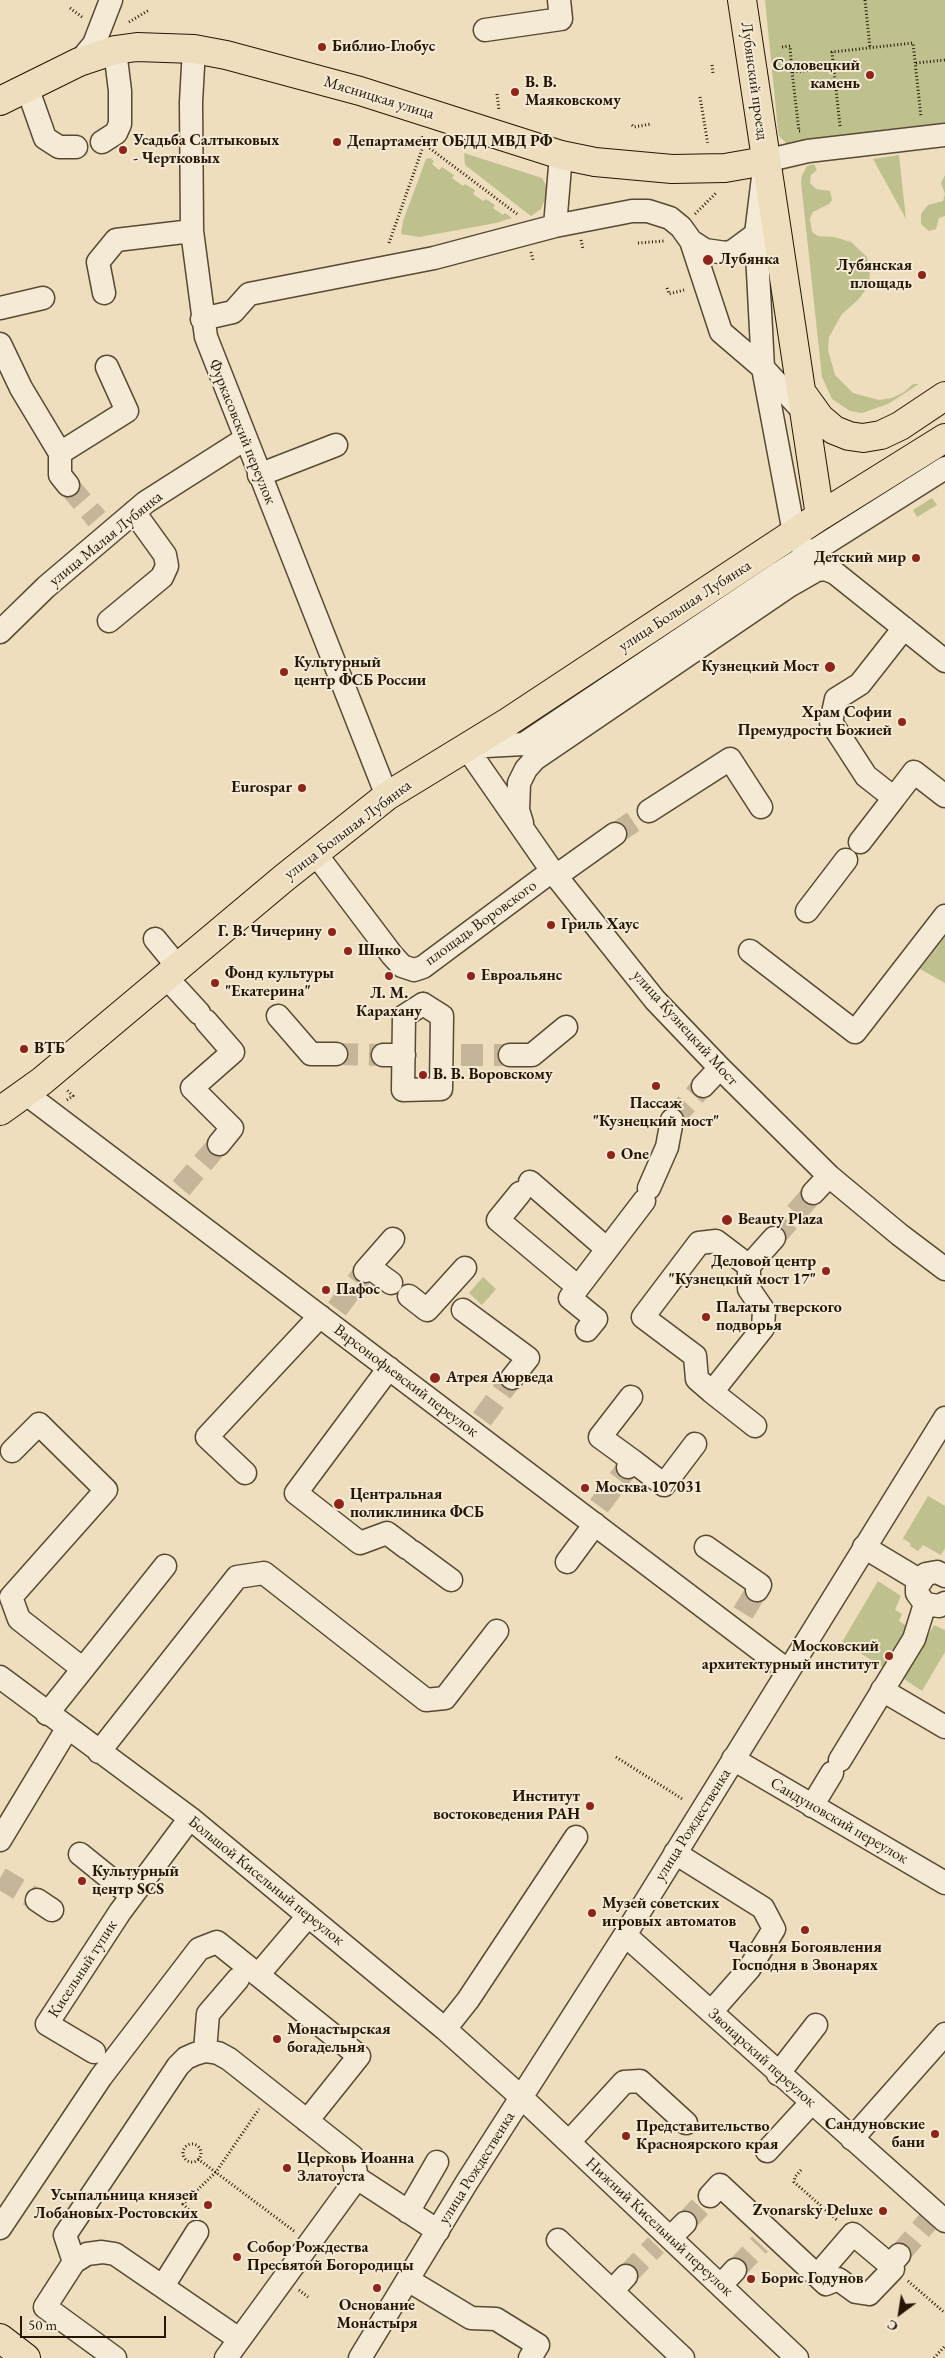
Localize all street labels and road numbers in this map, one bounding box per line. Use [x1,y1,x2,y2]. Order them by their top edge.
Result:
street label: Лубянский проезд [736,21,772,141]
street label: Мясницкая улица [322,72,436,124]
street label: Фуркасовский переулок [204,357,280,507]
street label: улица Малая Лубянка [45,487,167,591]
street label: улица Большая Лубянка [615,556,755,656]
street label: улица Большая Лубянка [281,776,415,884]
street label: площадь Воровского [421,876,541,970]
street label: улица Кузнецкий Мост [628,966,742,1090]
street label: Варсонофьевский переулок [330,1320,482,1442]
street label: улица Рождественка [651,1765,735,1885]
street label: Сандуновский переулок [767,1774,911,1868]
street label: Большой Кисельный переулок [184,1812,348,1950]
street label: Кисельный тупик [44,1916,122,2022]
street label: Звонарский переулок [704,2004,820,2112]
street label: улица Рождественка [435,2108,519,2228]
street label: Нижний Кисельный переулок [581,2154,737,2300]

